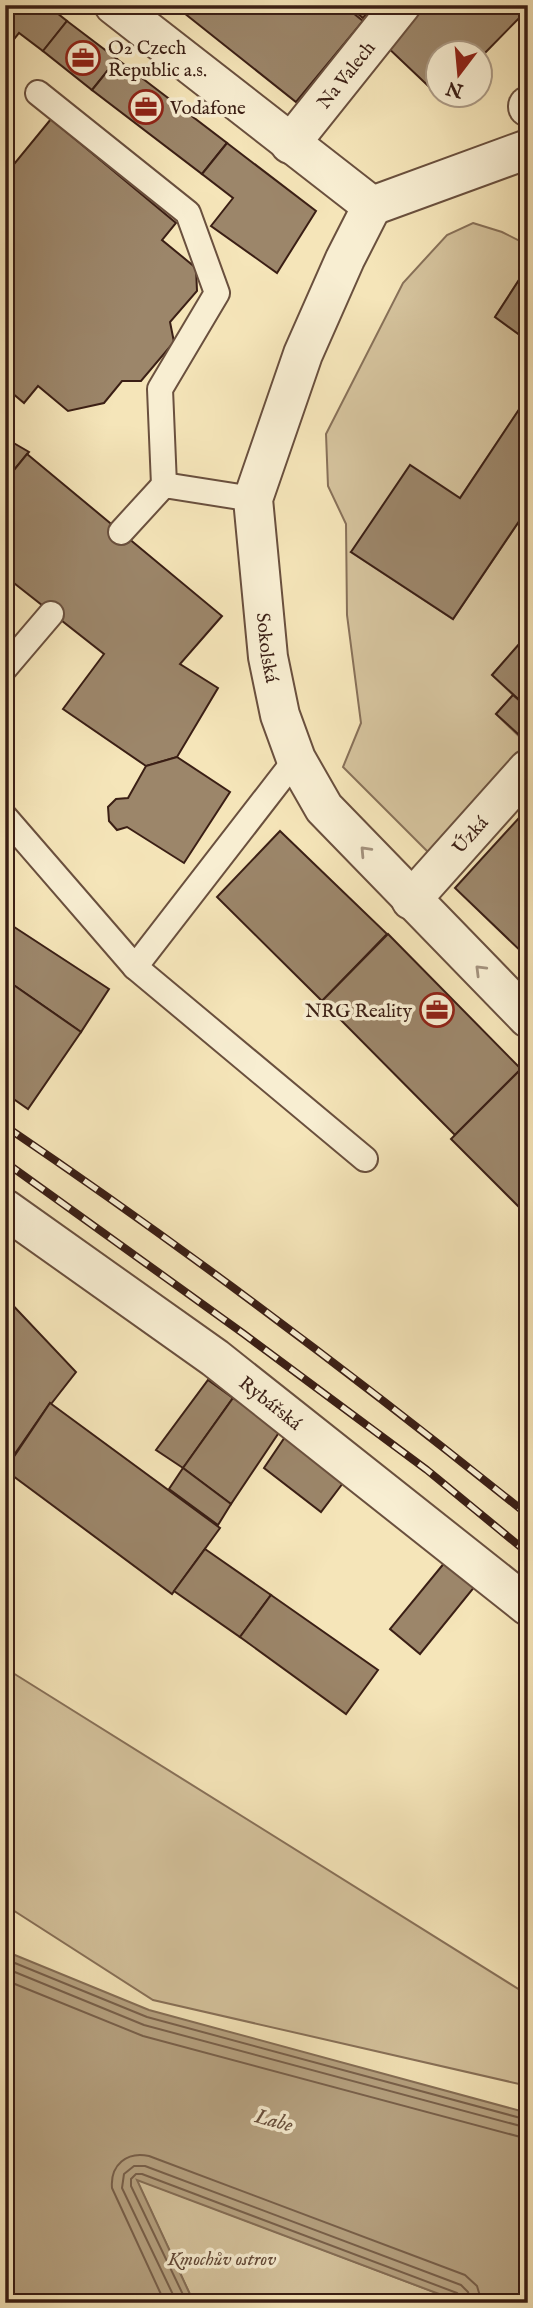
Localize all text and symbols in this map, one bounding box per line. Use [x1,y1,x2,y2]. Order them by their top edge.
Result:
place label: O2 Czech Republic a.s. [108,37,207,83]
street label: Na Valech [313,37,381,114]
north arrow [424,38,494,108]
office icon: O2 Czech Republic a.s. [64,39,102,77]
text: N [443,74,467,102]
office icon: Vodafone [127,88,165,126]
place label: Vodafone [169,97,246,121]
street label: Sokolská [250,612,283,686]
street label: Úzká [448,811,495,860]
one-way arrow [360,846,373,859]
one-way arrow [475,965,488,978]
office icon: NRG Reality [418,991,456,1029]
place label: NRG Reality [305,1000,413,1024]
street label: Rybářská [234,1372,307,1437]
water label: Labe [251,2103,296,2139]
park label: Kmochův ostrov [167,2248,276,2272]

